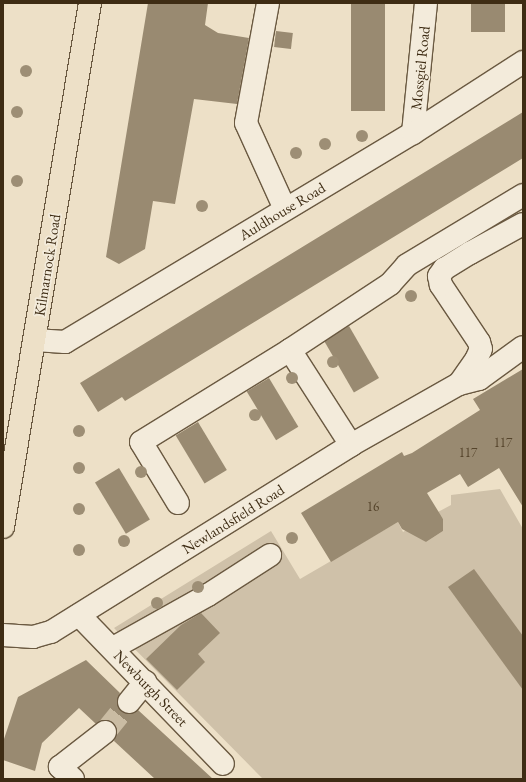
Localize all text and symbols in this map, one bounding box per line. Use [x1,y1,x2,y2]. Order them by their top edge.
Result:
street label: Mossgiel Road [407,25,433,111]
street label: Auldhouse Road [236,178,328,244]
street label: Kilmarnock Road [30,213,64,317]
house number: 117 [494,435,512,451]
house number: 117 [459,445,477,461]
street label: Newlandsfield Road [179,480,287,558]
house number: 16 [367,499,379,515]
street label: Newburgh Street [110,646,192,730]

